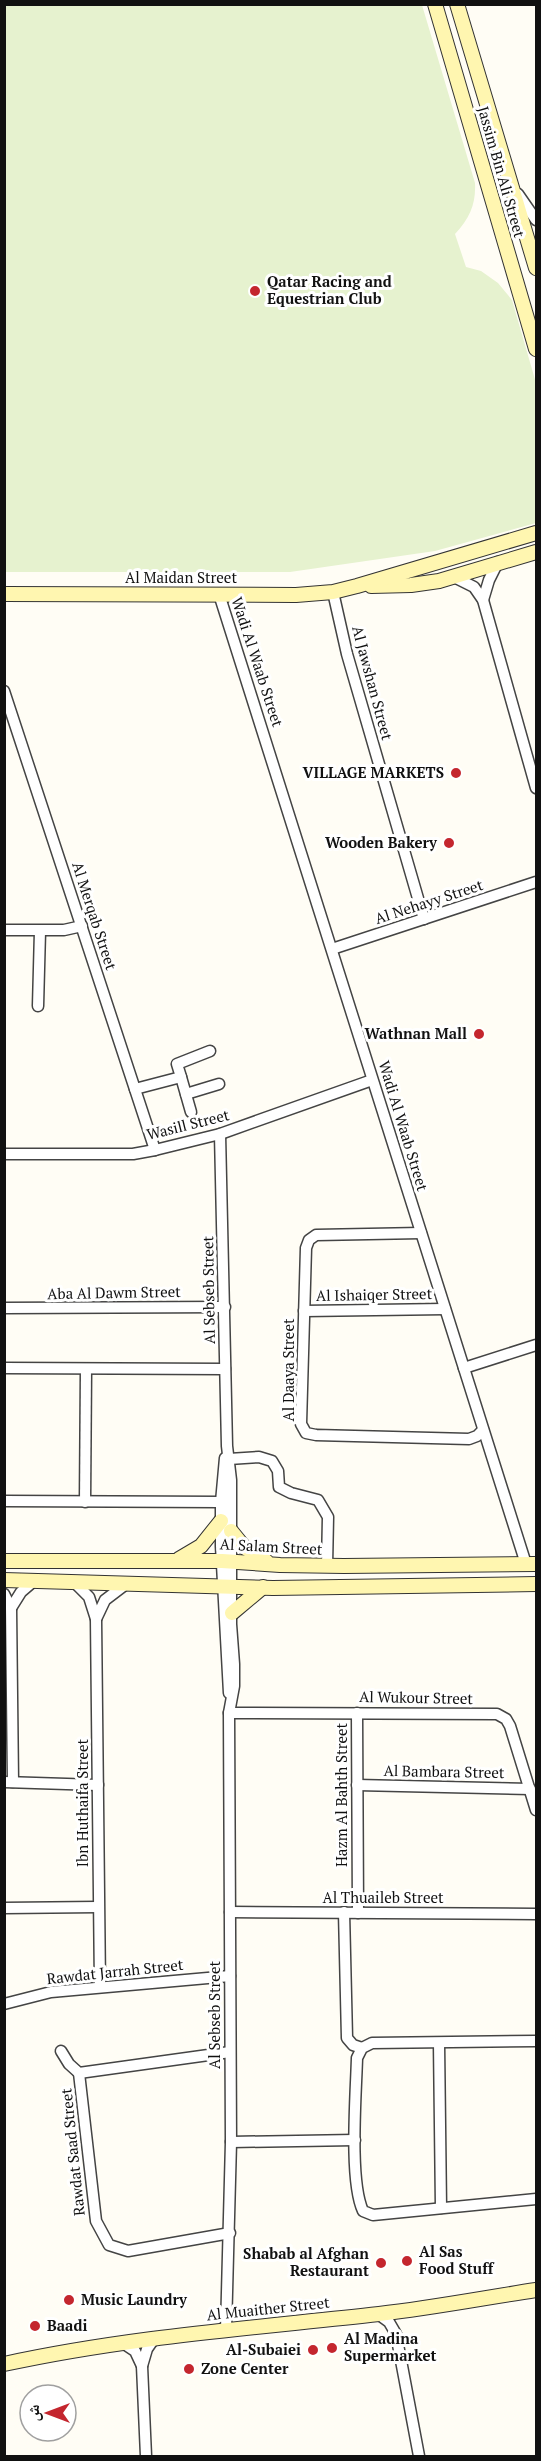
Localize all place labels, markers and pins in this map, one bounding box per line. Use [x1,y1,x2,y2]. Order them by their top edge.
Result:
place label: Qatar Racing and Equestrian Club [267,271,392,308]
marker: Qatar Racing and Equestrian Club [248,284,262,298]
place label: VILLAGE MARKETS [303,762,444,782]
marker: VILLAGE MARKETS [449,766,463,780]
place label: Wooden Bakery [325,832,438,852]
marker: Wooden Bakery [442,836,456,850]
place label: Wathnan Mall [365,1023,467,1043]
marker: Wathnan Mall [472,1027,486,1041]
place label: Al Sas Food Stuff [419,2241,495,2278]
place label: Shabab al Afghan Restaurant [243,2243,369,2280]
marker: Al Sas Food Stuff [400,2254,414,2268]
marker: Shabab al Afghan Restaurant [374,2256,388,2270]
place label: Music Laundry [81,2289,188,2309]
marker: Music Laundry [62,2293,76,2307]
place label: Baadi [47,2315,87,2335]
marker: Baadi [28,2319,42,2333]
place label: Al Madina Supermarket [344,2328,437,2365]
place label: Al-Subaiei [226,2339,301,2359]
marker: Al Madina Supermarket [325,2341,339,2355]
marker: Al-Subaiei [306,2343,320,2357]
place label: Zone Center [201,2358,289,2378]
marker: Zone Center [182,2362,196,2376]

